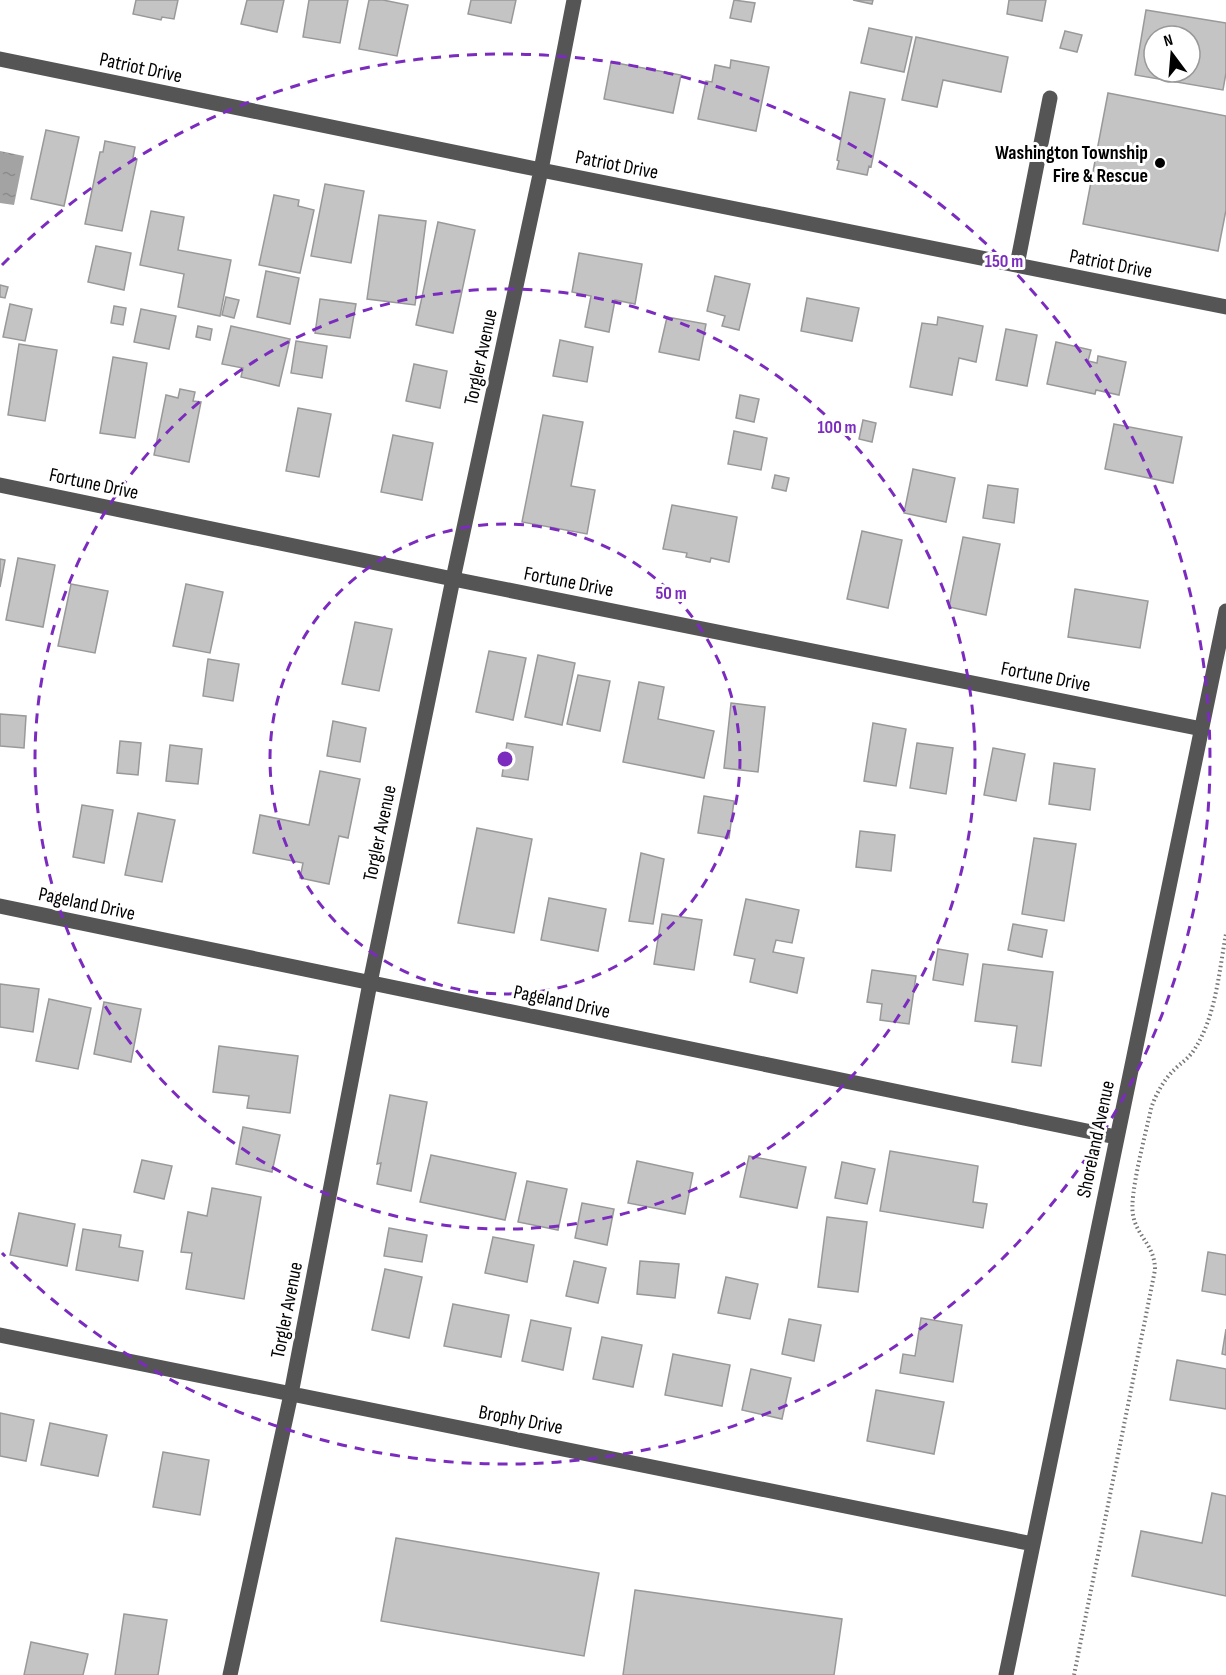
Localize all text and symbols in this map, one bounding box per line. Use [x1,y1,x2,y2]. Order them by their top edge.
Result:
north arrow [1142,24,1202,84]
text: N [1162,31,1175,51]
street label: Patriot Drive [97,48,184,88]
place label: Washington Township Fire & Rescue [995,141,1148,188]
street label: Patriot Drive [573,145,660,185]
marker: Washington Township Fire & Rescue [1153,156,1167,170]
street label: Patriot Drive [1067,244,1154,284]
text: 150 m [985,251,1023,272]
street label: Torgler Avenue [459,307,503,408]
text: 100 m [818,417,857,438]
street label: Fortune Drive [47,463,141,505]
street label: Fortune Drive [522,562,616,602]
text: 50 m [655,583,687,604]
street label: Fortune Drive [999,657,1093,697]
centre of rings [495,749,515,769]
street label: Torgler Avenue [358,783,402,884]
street label: Pageland Drive [36,882,137,926]
street label: Pageland Drive [511,980,612,1024]
street label: Shoreland Avenue [1072,1078,1120,1200]
street label: Torgler Avenue [266,1260,308,1361]
street label: Brophy Drive [477,1400,565,1440]

